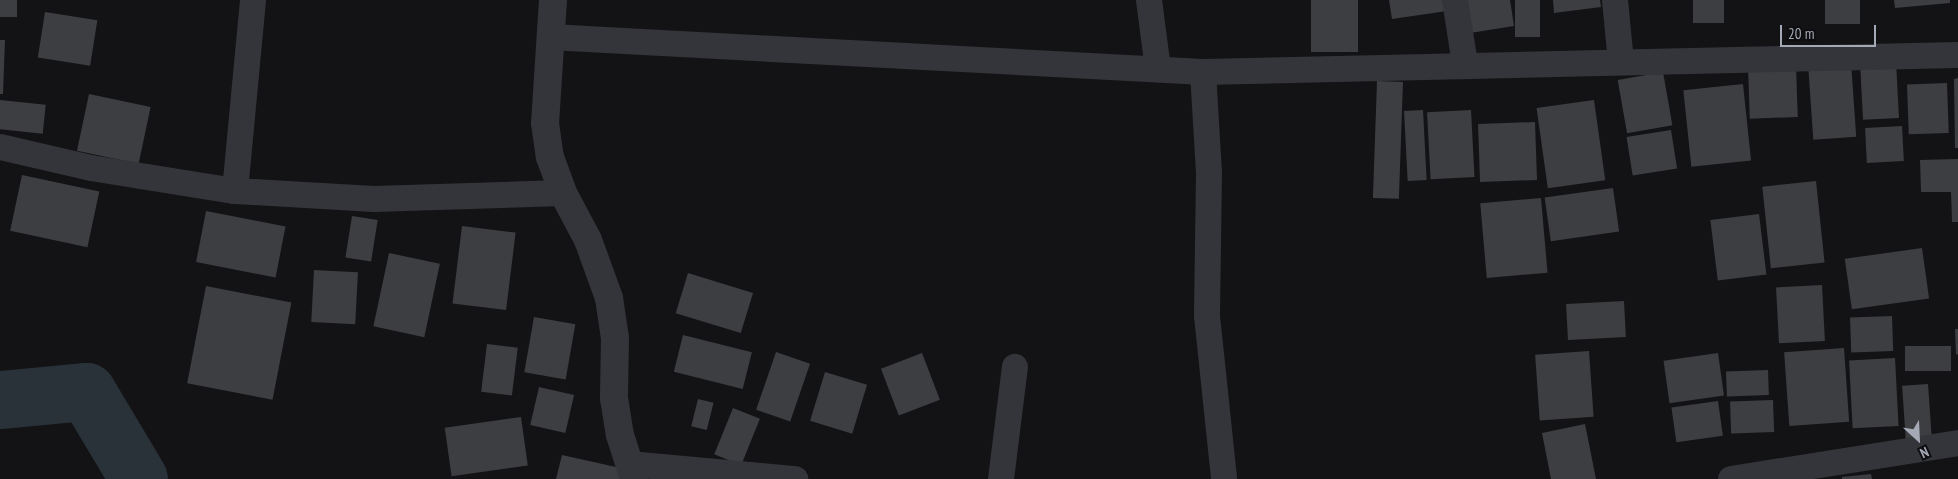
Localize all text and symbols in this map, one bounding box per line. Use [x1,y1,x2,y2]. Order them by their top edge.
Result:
scale bar [1783,15,1879,47]
text: 20 m [1788,24,1814,43]
north arrow [1893,414,1943,464]
text: N [1917,443,1932,462]

